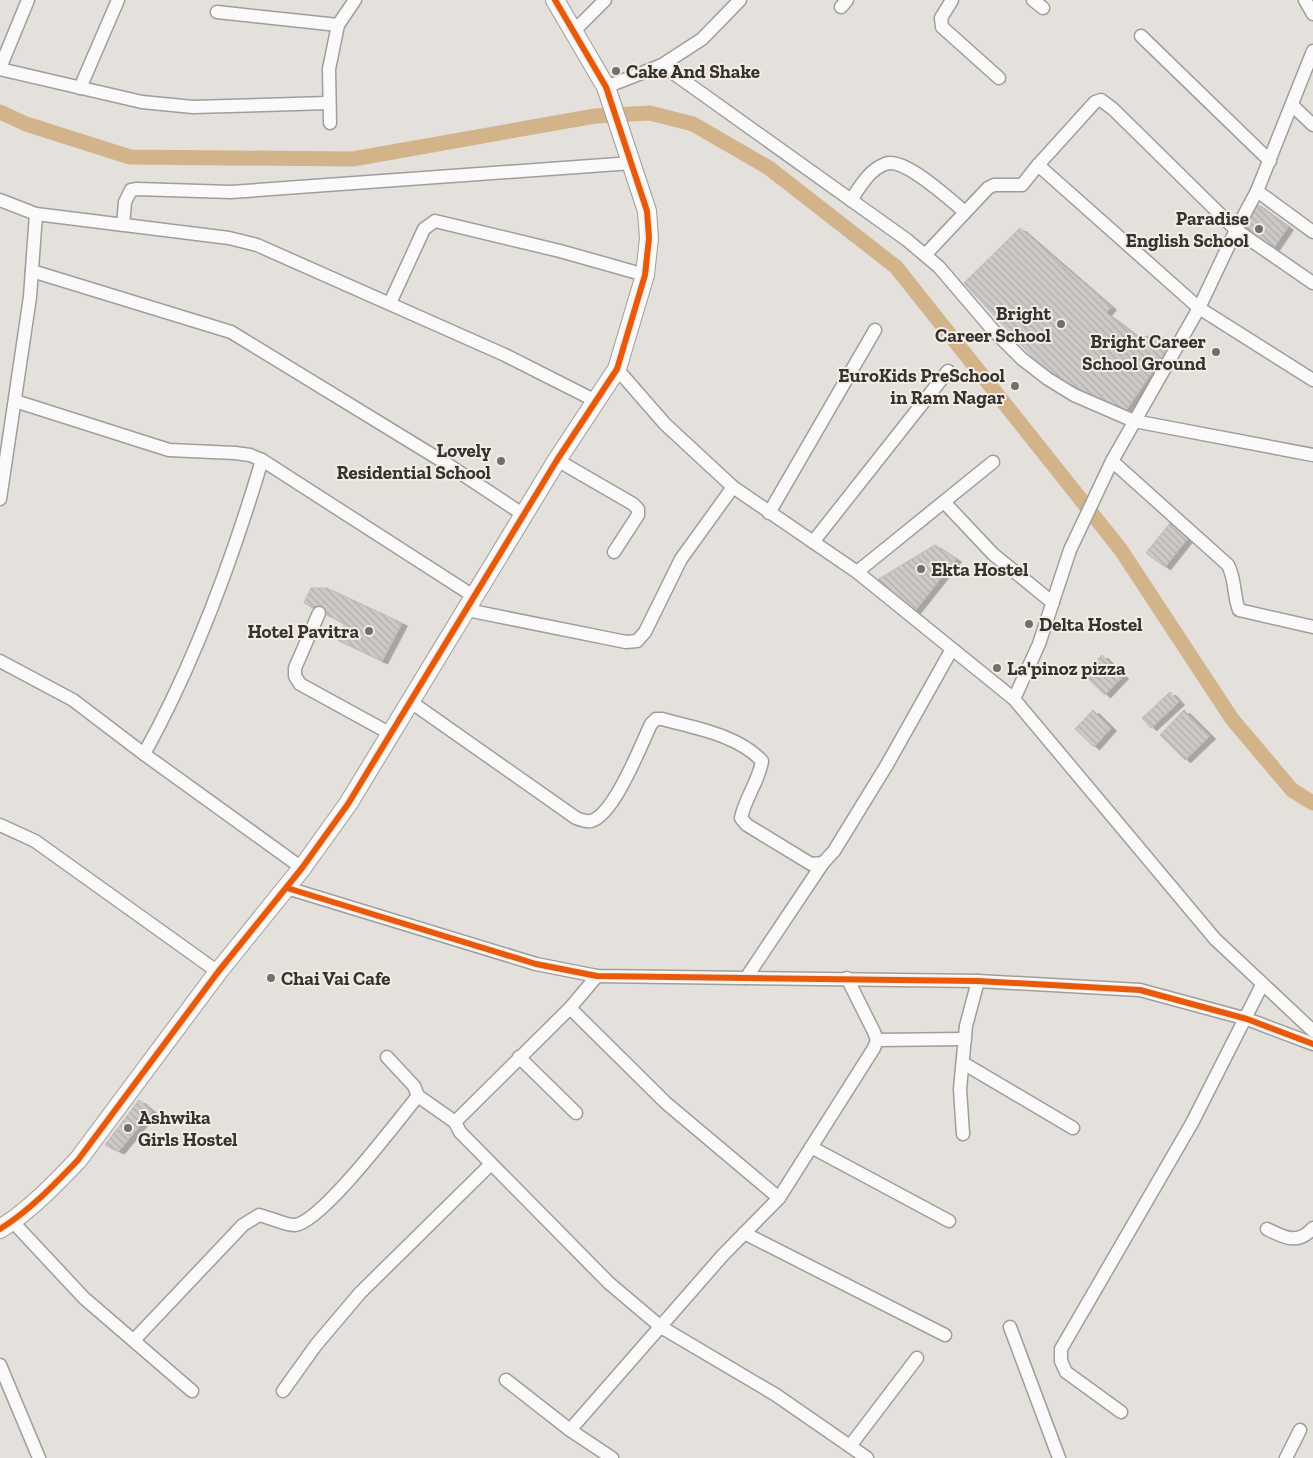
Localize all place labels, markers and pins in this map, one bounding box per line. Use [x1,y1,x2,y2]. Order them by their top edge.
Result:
place label: Cake And Shake [626,60,760,83]
marker: Cake And Shake [610,65,622,77]
place label: Paradise English School [1125,207,1250,252]
marker: Paradise English School [1253,223,1265,235]
place label: Bright Career School [935,302,1052,347]
marker: Bright Career School [1055,318,1067,330]
place label: Bright Career School Ground [1082,330,1207,375]
marker: Bright Career School Ground [1210,346,1222,358]
place label: EuroKids PreSchool in Ram Nagar [838,364,1006,409]
marker: EuroKids PreSchool in Ram Nagar [1009,380,1021,392]
place label: Lovely Residential School [336,439,492,484]
marker: Lovely Residential School [495,455,507,467]
place label: Ekta Hostel [931,558,1029,581]
marker: Ekta Hostel [915,563,927,575]
place label: Delta Hostel [1039,613,1143,636]
marker: Delta Hostel [1023,618,1035,630]
place label: Hotel Pavitra [248,620,359,643]
marker: Hotel Pavitra [363,625,375,637]
place label: La'pinoz pizza [1007,657,1126,680]
marker: La'pinoz pizza [991,662,1003,674]
place label: Chai Vai Cafe [281,967,391,990]
marker: Chai Vai Cafe [265,972,277,984]
place label: Ashwika Girls Hostel [138,1106,238,1151]
marker: Ashwika Girls Hostel [122,1122,134,1134]

